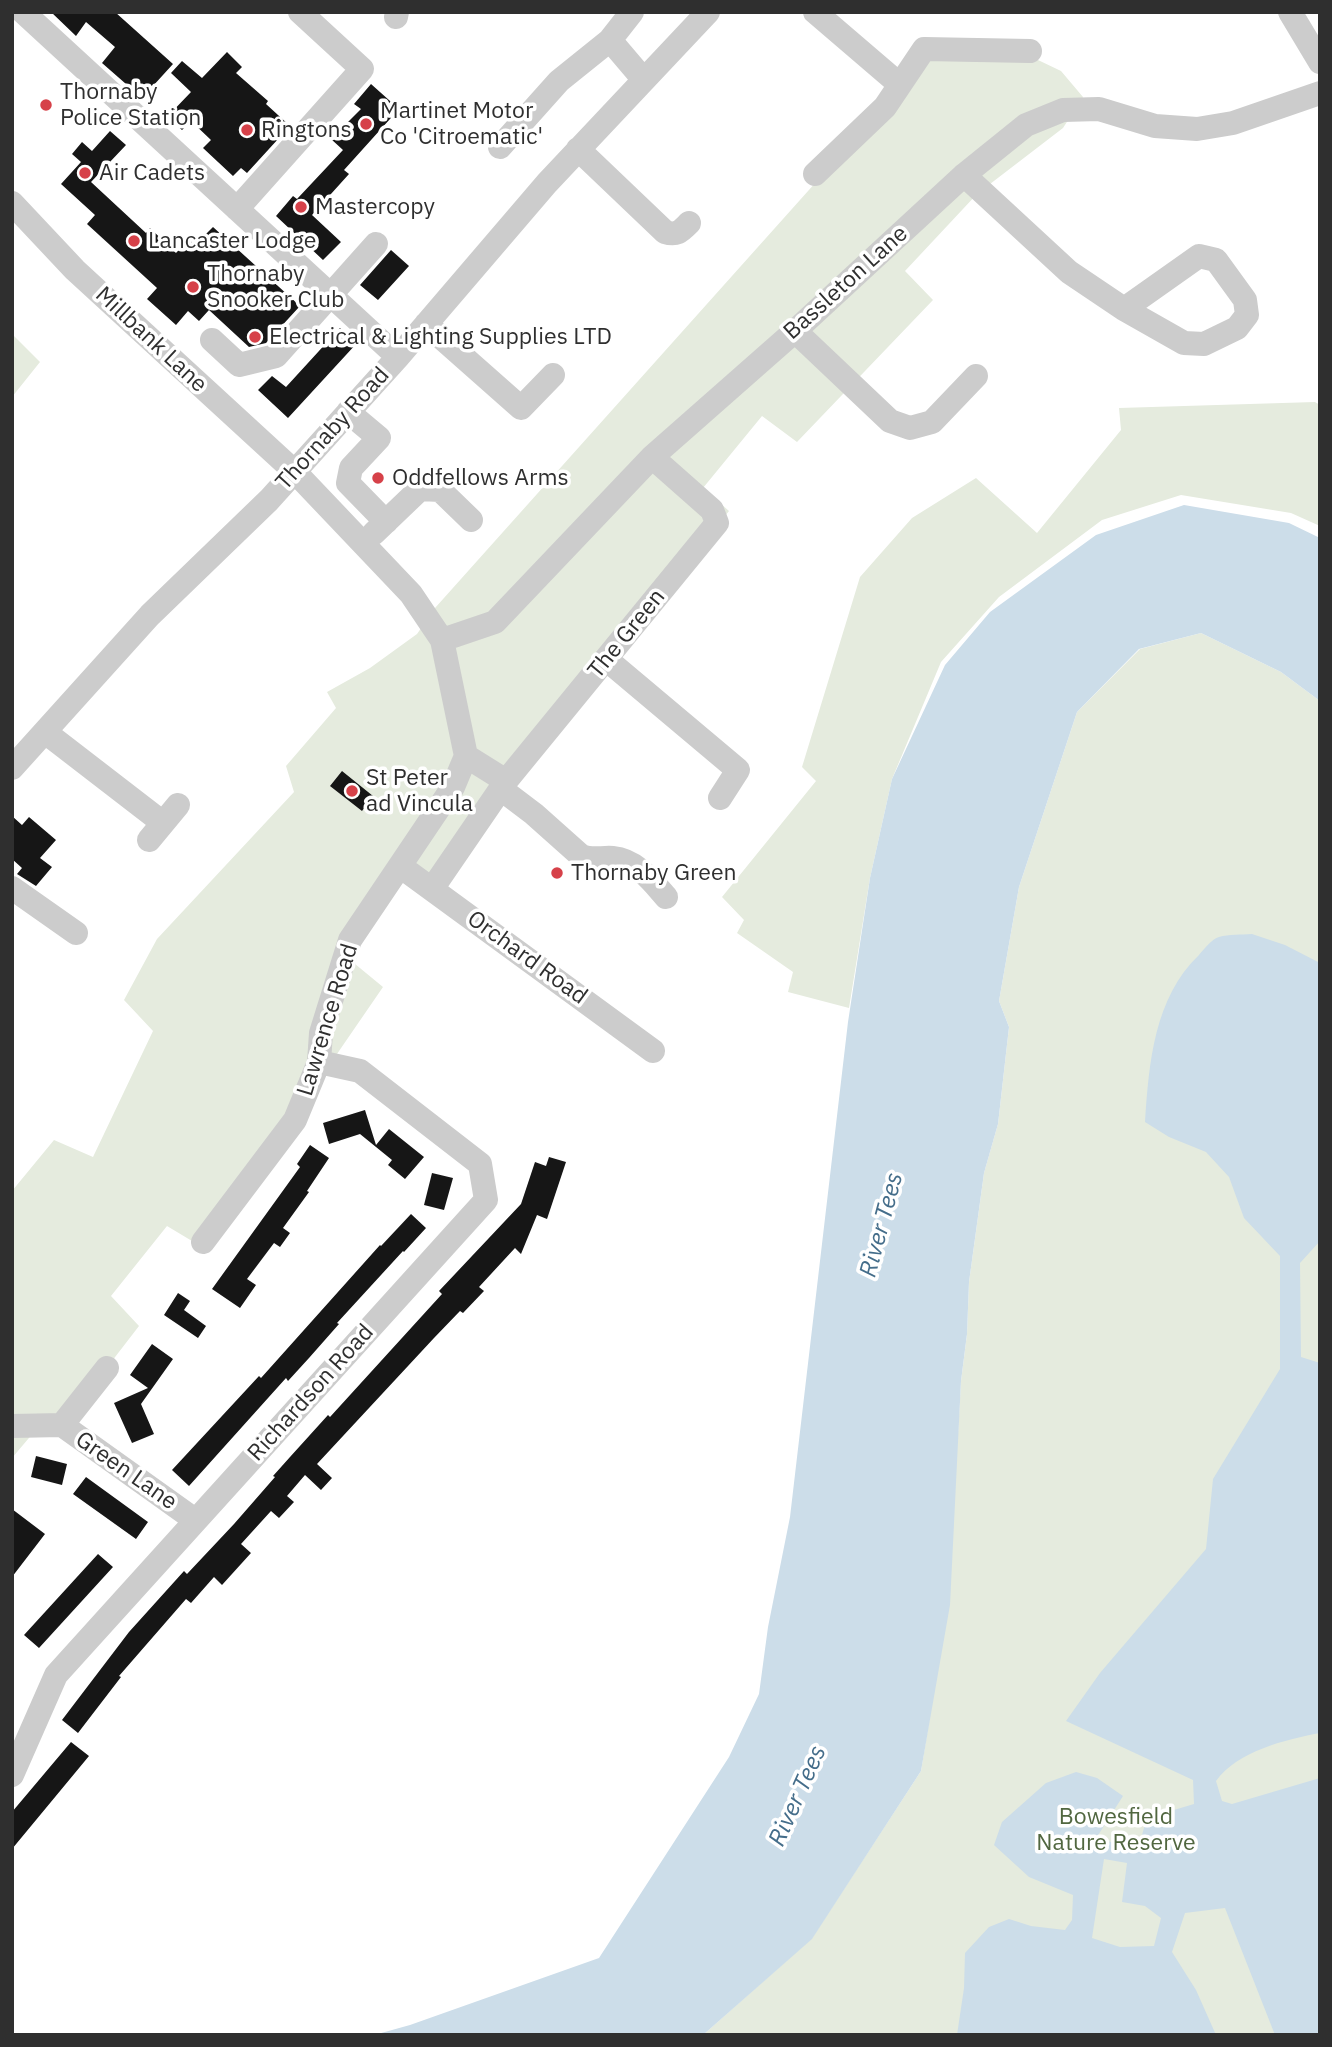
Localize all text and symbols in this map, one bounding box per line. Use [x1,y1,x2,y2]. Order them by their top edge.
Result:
place label: Thornaby Police Station [60,78,201,132]
marker: Thornaby Police Station [38,97,54,113]
place label: Martinet Motor Co 'Citroematic' [380,97,543,151]
place label: Ringtons [261,116,352,144]
marker: Martinet Motor Co 'Citroematic' [358,116,374,132]
marker: Ringtons [239,122,255,138]
place label: Air Cadets [99,159,205,187]
marker: Air Cadets [77,165,93,181]
place label: Mastercopy [315,193,435,221]
marker: Mastercopy [293,199,309,215]
street label: Bassleton Lane [778,220,914,346]
place label: Lancaster Lodge [148,227,316,255]
marker: Lancaster Lodge [126,233,142,249]
place label: Thornaby Snooker Club [207,260,344,314]
marker: Thornaby Snooker Club [185,279,201,295]
street label: Millbank Lane [89,281,213,399]
place label: Electrical & Lighting Supplies LTD [269,323,612,351]
marker: Electrical & Lighting Supplies LTD [247,329,263,345]
street label: Thornaby Road [271,362,395,496]
place label: Oddfellows Arms [392,464,569,492]
marker: Oddfellows Arms [370,470,386,486]
street label: The Green [583,584,671,684]
place label: St Peter ad Vincula [366,764,473,818]
marker: St Peter ad Vincula [344,783,360,799]
place label: Thornaby Green [571,859,737,887]
marker: Thornaby Green [549,865,565,881]
street label: Orchard Road [462,905,592,1011]
street label: Lawrence Road [292,941,364,1099]
water label: River Tees [854,1170,910,1280]
street label: Richardson Road [242,1319,380,1467]
street label: Green Lane [70,1426,182,1516]
water label: River Tees [763,1741,833,1851]
park label: Bowesfield Nature Reserve [1036,1803,1196,1857]

